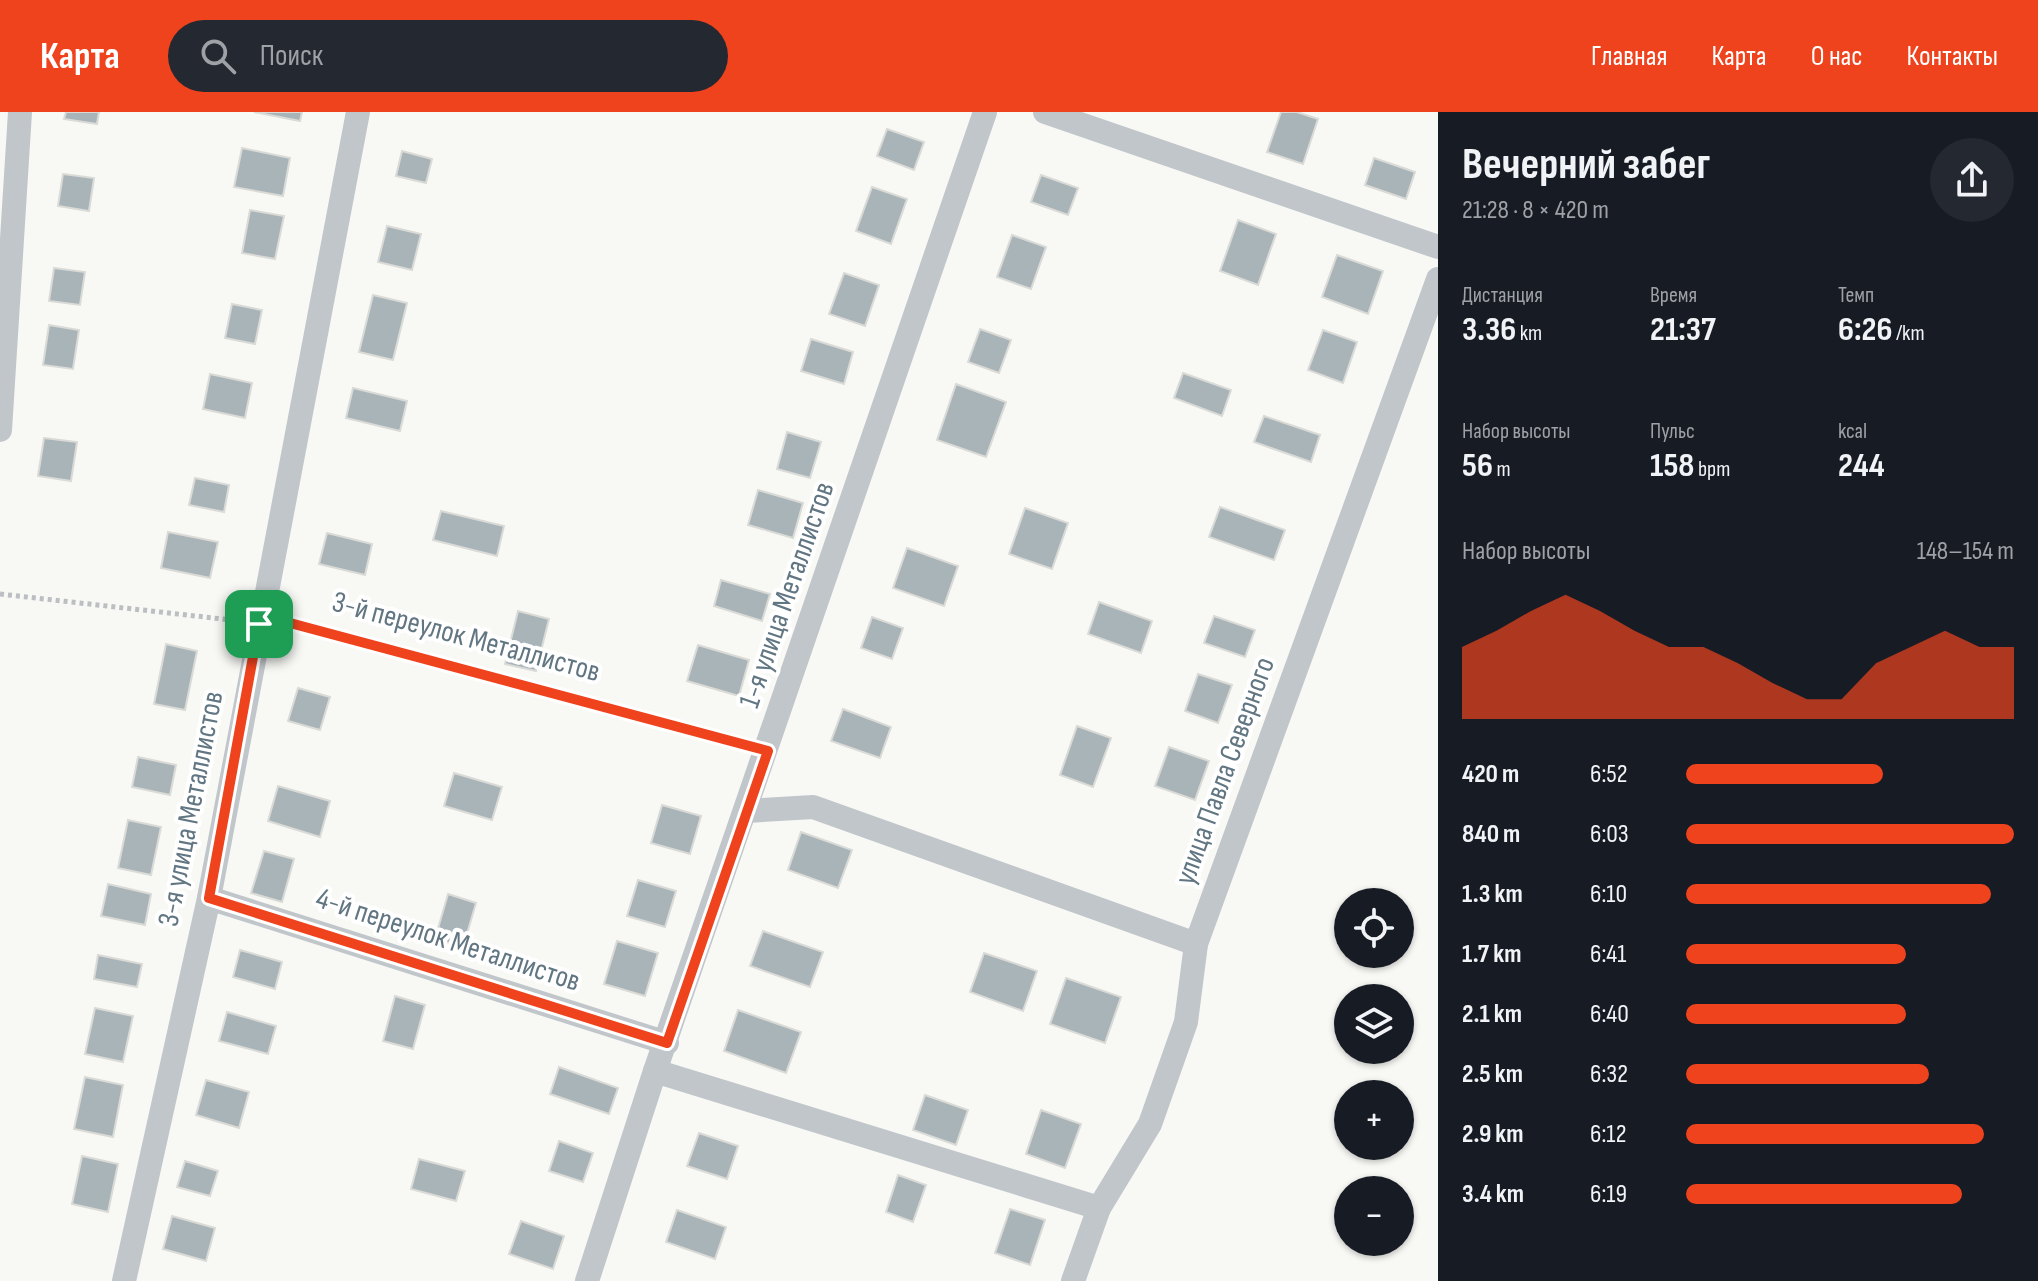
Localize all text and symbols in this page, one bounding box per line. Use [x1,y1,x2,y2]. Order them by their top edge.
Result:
search box [168,20,728,92]
text: Карта [40,34,120,79]
icon: search [196,34,240,78]
text: Поиск [260,38,323,74]
text: Главная [1591,40,1667,73]
text: Карта [1711,40,1767,73]
text: О нас [1811,40,1863,73]
text: Контакты [1907,40,1998,73]
text: Вечерний забег [1462,138,1710,191]
button: share [1930,138,2014,222]
text: 21:28 · 8 × 420 m [1462,195,1609,226]
text: Дистанция [1462,282,1543,309]
text: Время [1650,282,1697,309]
text: Темп [1838,282,1874,309]
text: 3.36 [1462,309,1516,350]
text: 21:37 [1650,309,1716,350]
text: 6:26 [1838,309,1893,350]
text: km [1516,320,1542,347]
text: /km [1893,320,1925,347]
text: Набор высоты [1462,418,1571,445]
text: Пульс [1650,418,1695,445]
text: kcal [1838,418,1867,445]
text: 56 [1462,445,1493,486]
text: 158 [1650,445,1694,486]
text: 244 [1838,445,1885,486]
text: m [1493,456,1511,483]
text: bpm [1694,456,1730,483]
street label: 1-я улица Металлистов [731,477,843,713]
text: Набор высоты [1462,536,1590,567]
text: 148–154 m [1917,536,2014,567]
street label: 3-й переулок Металлистов [328,584,604,690]
pin [225,590,293,658]
icon: arrive [237,602,281,646]
street label: улица Павла Северного [1167,652,1283,890]
street label: 3-я улица Металлистов [151,688,231,930]
text: 420 m [1462,759,1519,790]
text: 6:52 [1590,759,1627,790]
text: 840 m [1462,819,1520,850]
text: 6:03 [1590,819,1629,850]
text: 1.3 km [1462,879,1523,910]
text: 6:10 [1590,879,1627,910]
street label: 4-й переулок Металлистов [311,880,585,1000]
map controls [1334,888,1414,1256]
button: locate [1334,888,1414,968]
text: 1.7 km [1462,939,1521,970]
text: 6:41 [1590,939,1626,970]
button: layers [1334,984,1414,1064]
text: 2.1 km [1462,999,1522,1030]
text: 6:40 [1590,999,1629,1030]
text: 2.5 km [1462,1059,1523,1090]
text: 6:32 [1590,1059,1628,1090]
button: + [1334,1080,1414,1160]
text: 2.9 km [1462,1119,1524,1150]
text: 6:12 [1590,1119,1626,1150]
button: − [1334,1176,1414,1256]
text: 3.4 km [1462,1179,1524,1210]
text: 6:19 [1590,1179,1627,1210]

